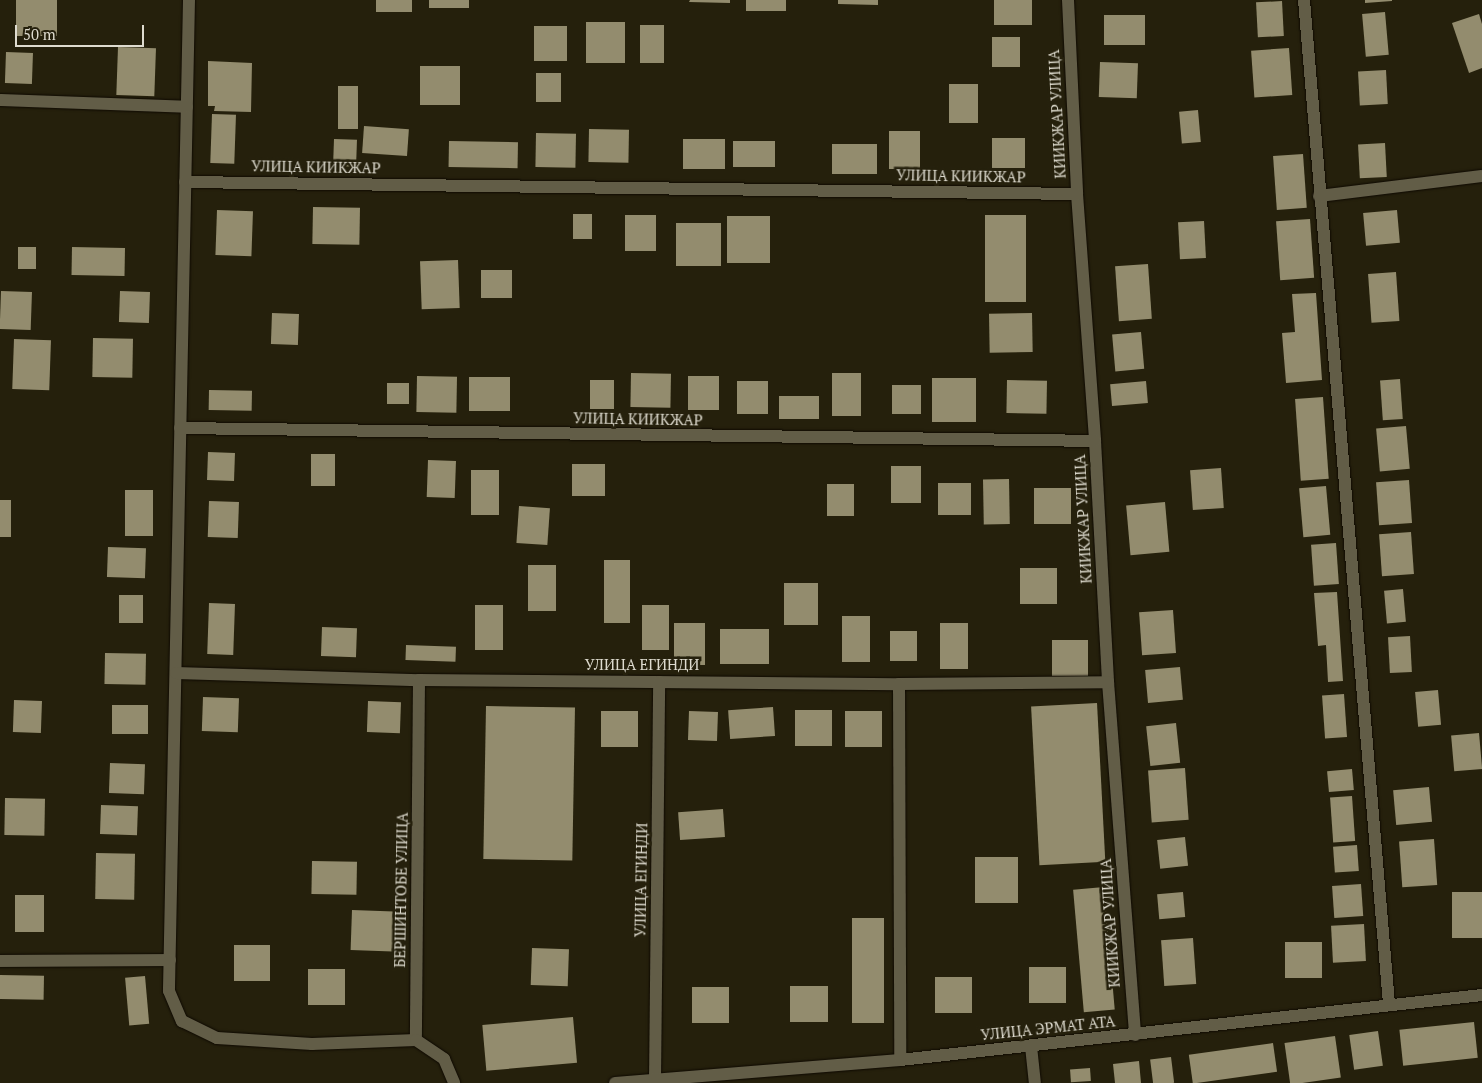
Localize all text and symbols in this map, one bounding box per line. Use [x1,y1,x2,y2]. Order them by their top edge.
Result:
scale bar [18,15,146,47]
text: 50 m [23,24,56,44]
street label: КИИКЖАР УЛИЦА [1045,49,1069,179]
street label: УЛИЦА КИИКЖАР [251,157,381,177]
street label: УЛИЦА КИИКЖАР [896,166,1026,186]
street label: УЛИЦА КИИКЖАР [573,409,703,429]
street label: КИИКЖАР УЛИЦА [1071,454,1095,584]
street label: УЛИЦА ЕГИНДИ [585,656,699,674]
street label: БЕРШИНТОБЕ УЛИЦА [391,812,411,968]
street label: УЛИЦА ЕГИНДИ [631,822,651,938]
street label: КИИКЖАР УЛИЦА [1096,858,1124,988]
street label: УЛИЦА ЭРМАТ АТА [980,1012,1116,1044]

